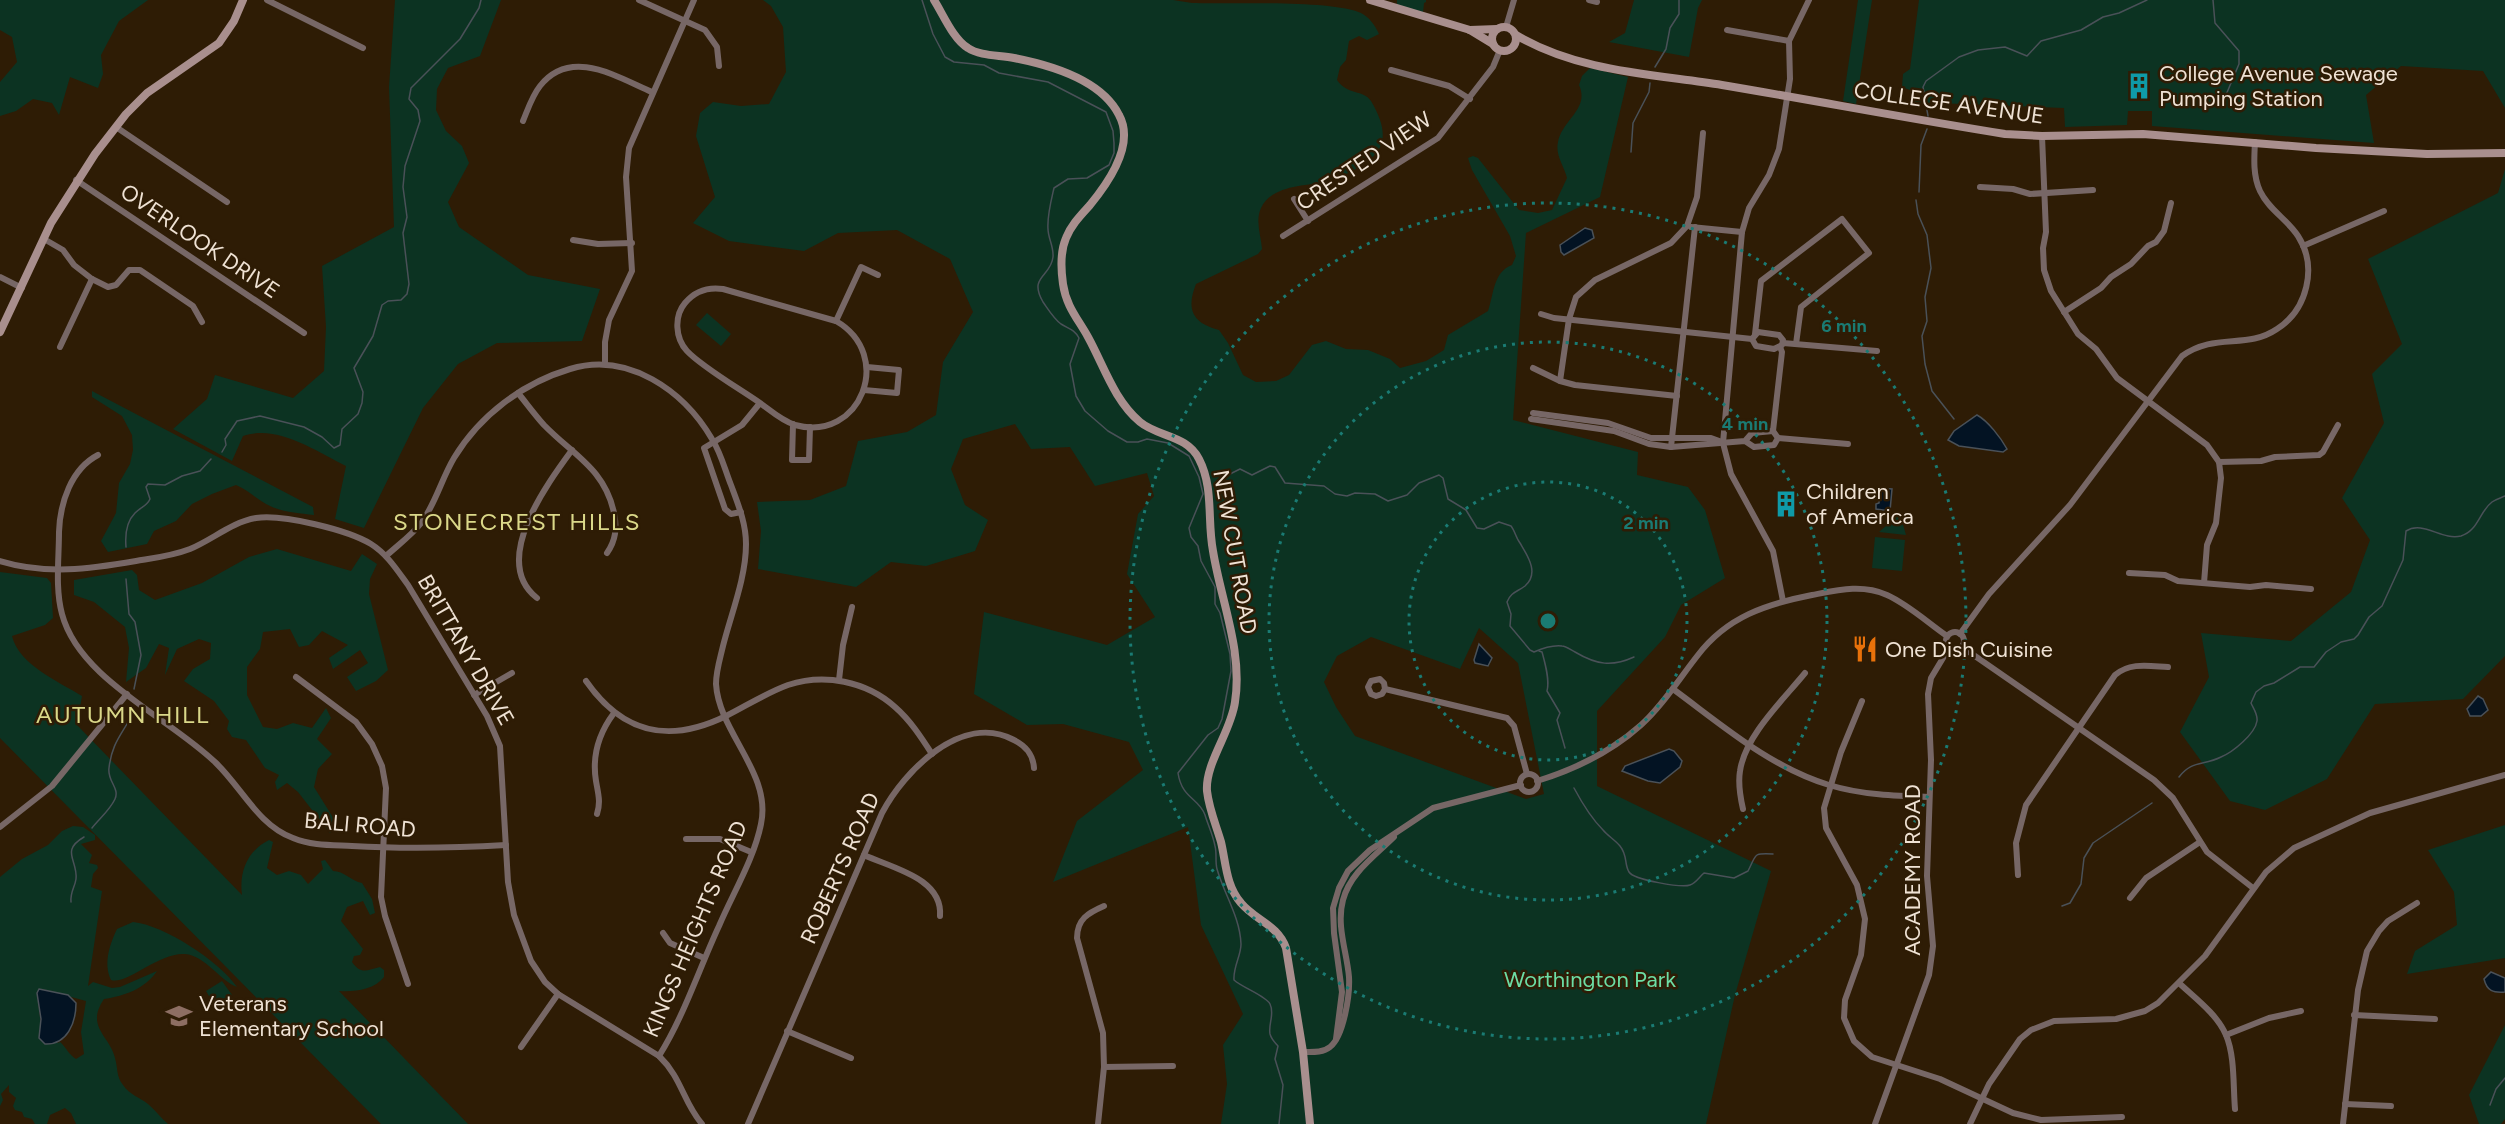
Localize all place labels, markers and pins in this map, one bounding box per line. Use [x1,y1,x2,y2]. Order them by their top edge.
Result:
place label: College Avenue Sewage Pumping Station [2159,60,2398,112]
building icon: College Avenue Sewage Pumping Station [2124,71,2154,101]
place label: Children of America [1806,478,1914,530]
building icon: Children of America [1771,489,1801,519]
centre of rings [1538,611,1558,631]
restaurant icon: One Dish Cuisine [1850,634,1880,664]
place label: One Dish Cuisine [1885,636,2053,663]
place label: Veterans Elementary School [199,990,384,1042]
school or university icon: Veterans Elementary School [164,1001,194,1031]

